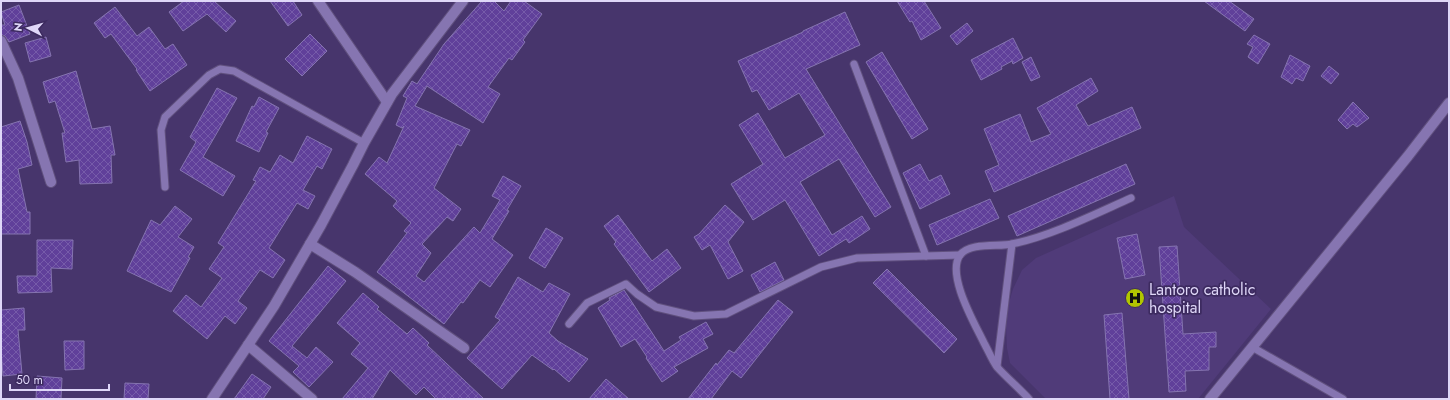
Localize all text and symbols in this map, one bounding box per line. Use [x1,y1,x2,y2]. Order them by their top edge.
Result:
north arrow [8,8,48,48]
text: N [10,22,26,32]
place label: Lantoro catholic hospital [1149,278,1255,319]
hospital icon: Lantoro catholic hospital [1124,287,1146,309]
scale bar [10,366,109,392]
text: 50 m [16,371,43,389]

